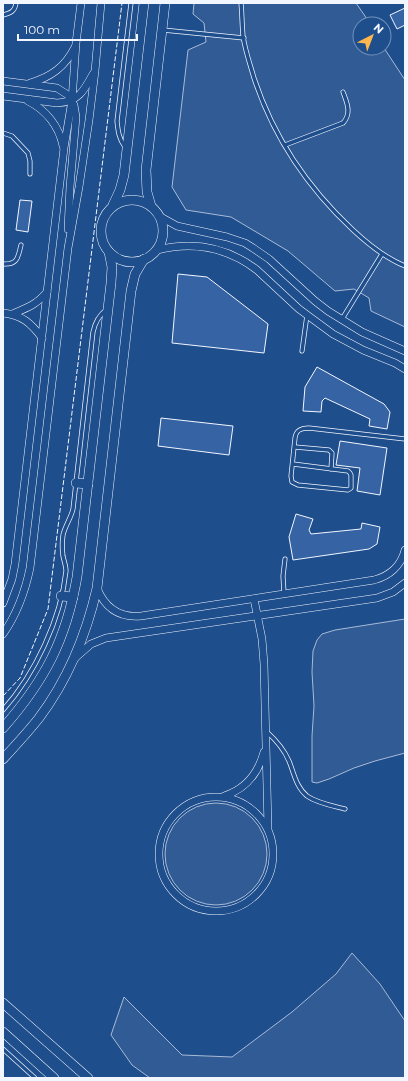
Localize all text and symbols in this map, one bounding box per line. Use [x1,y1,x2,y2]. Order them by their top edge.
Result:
scale bar [18,16,137,42]
north arrow [352,16,392,56]
text: N [371,20,387,37]
text: 100 m [24,22,60,37]

